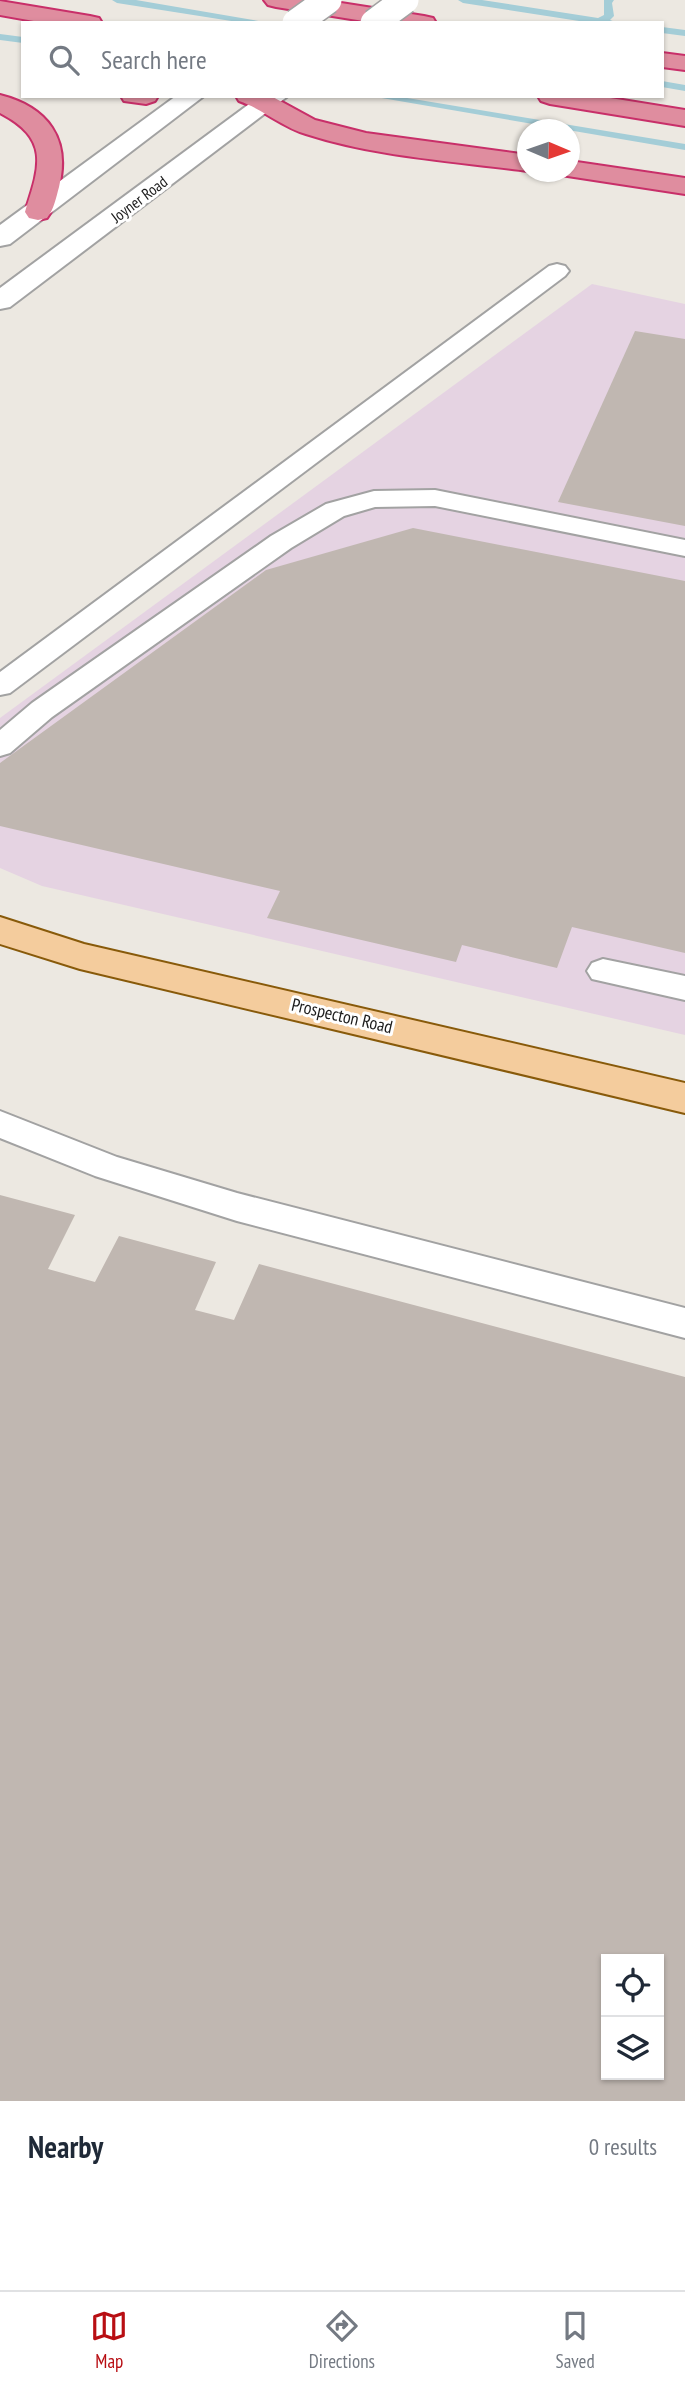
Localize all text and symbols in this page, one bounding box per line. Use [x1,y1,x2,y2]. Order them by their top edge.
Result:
search box [21,21,664,98]
icon: search [45,41,83,79]
text: Search here [101,43,207,76]
north arrow [517,119,580,182]
street label: Joyner Road [106,171,171,227]
street label: Prospecton Road [289,993,395,1038]
map controls [601,1954,664,2080]
button: locate [601,1954,664,2017]
button: layers [601,2017,664,2080]
text: Nearby [28,2127,103,2166]
text: 0 results [589,2132,657,2161]
tab: Map [90,2307,128,2373]
tab: Directions [309,2307,375,2373]
tab: Saved [556,2307,595,2373]

